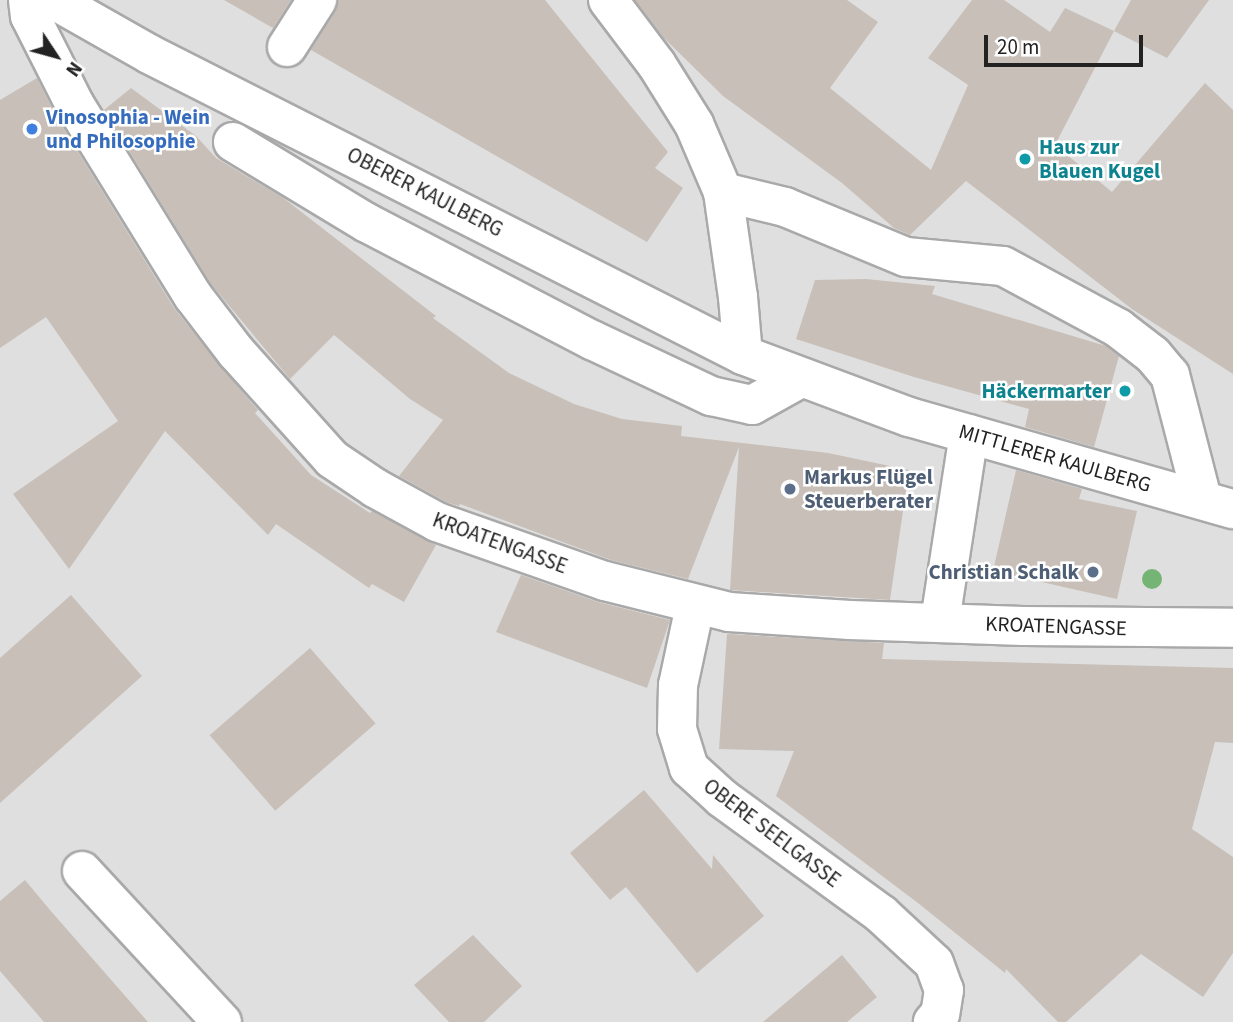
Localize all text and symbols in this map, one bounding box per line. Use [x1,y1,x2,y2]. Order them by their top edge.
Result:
north arrow [21,21,91,91]
scale bar [988,21,1147,65]
text: 20 m [997,32,1039,62]
text: N [59,56,88,82]
place label: Vinosophia - Wein und Philosophie [46,104,210,154]
marker: Vinosophia - Wein und Philosophie [24,121,40,137]
place label: Haus zur Blauen Kugel [1039,134,1160,184]
street label: OBERER KAULBERG [343,142,507,242]
marker: Haus zur Blauen Kugel [1017,151,1033,167]
place label: Häckermarter [981,378,1111,404]
marker: Häckermarter [1117,383,1133,399]
street label: MITTLERER KAULBERG [956,418,1154,498]
place label: Markus Flügel Steuerberater [804,464,933,514]
marker: Markus Flügel Steuerberater [782,481,798,497]
street label: KROATENGASSE [429,507,571,579]
place label: Christian Schalk [929,559,1079,585]
marker: Christian Schalk [1085,564,1101,580]
street label: KROATENGASSE [985,611,1127,641]
street label: OBERE SEELGASSE [699,773,845,893]

